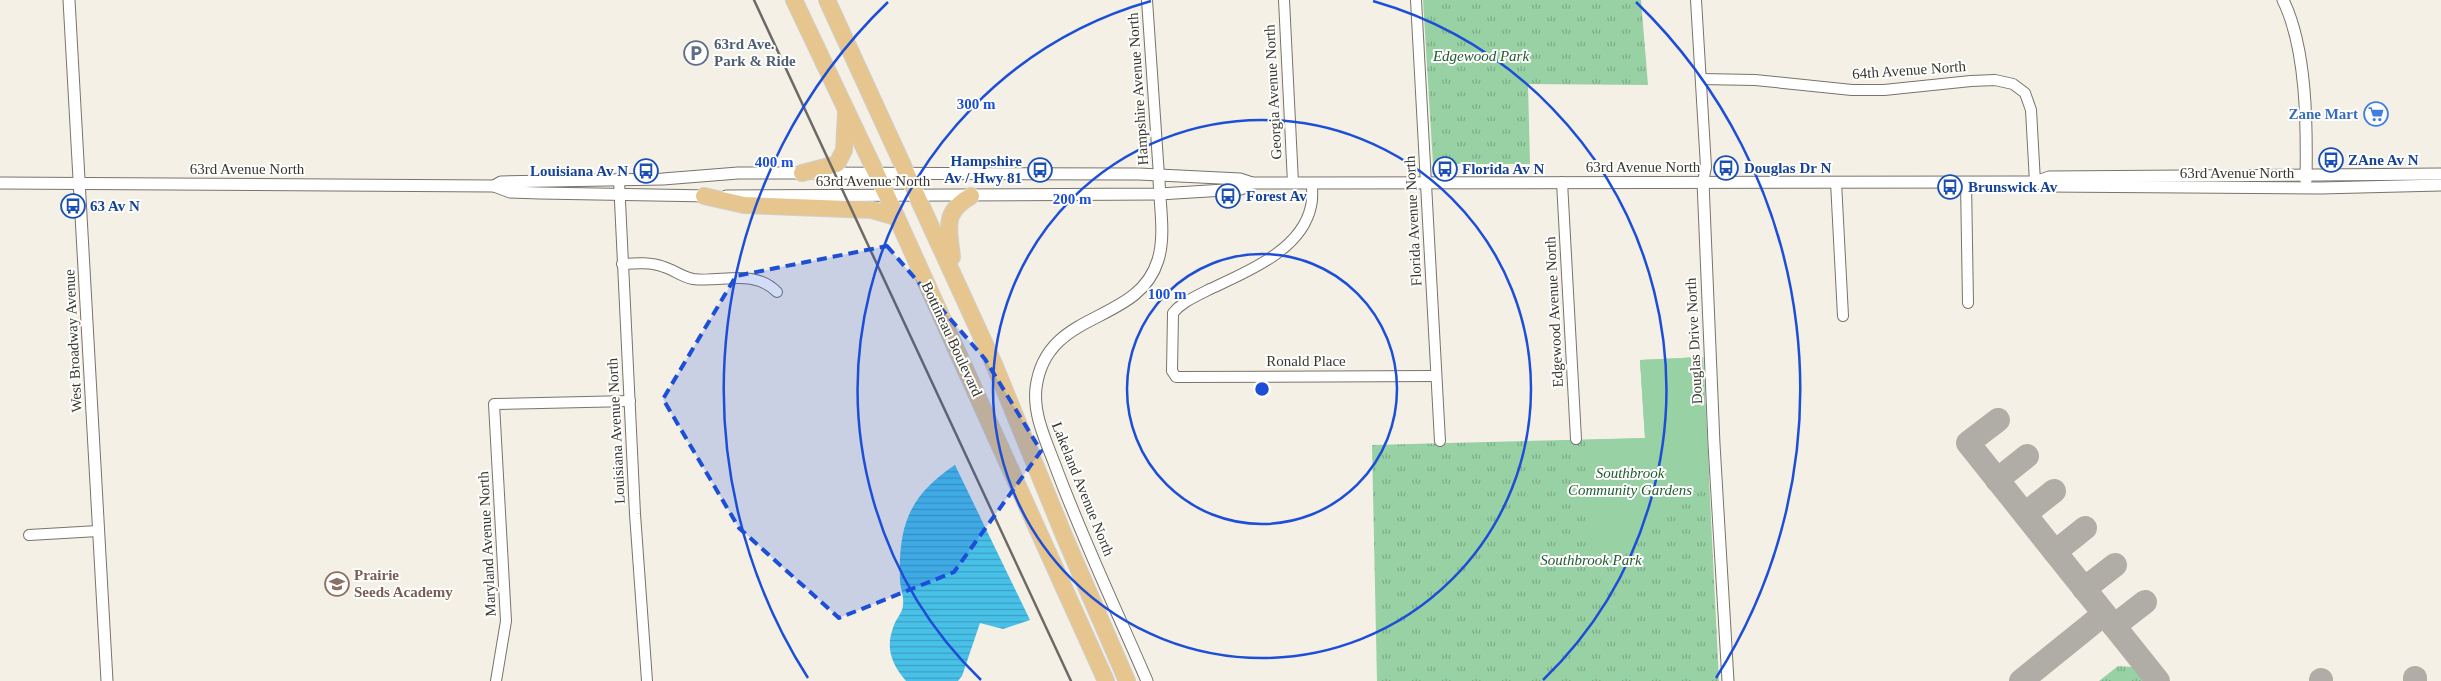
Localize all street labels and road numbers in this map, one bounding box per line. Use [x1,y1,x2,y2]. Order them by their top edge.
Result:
street label: Hampshire Avenue North [1125,12,1151,166]
street label: Georgia Avenue North [1261,24,1285,160]
street label: 64th Avenue North [1852,58,1967,82]
street label: Florida Avenue North [1402,155,1424,287]
street label: 63rd Avenue North [1586,159,1701,175]
street label: 63rd Avenue North [190,161,305,177]
street label: 63rd Avenue North [2180,165,2295,181]
street label: 63rd Avenue North [816,173,931,189]
street label: Edgewood Avenue North [1542,236,1566,388]
street label: West Broadway Avenue [61,269,85,413]
street label: Douglas Drive North [1683,277,1705,405]
street label: Bottineau Boulevard [918,279,986,399]
street label: Ronald Place [1266,353,1346,369]
street label: Louisiana Avenue North [604,357,628,504]
street label: Lakeland Avenue North [1049,420,1117,559]
street label: Maryland Avenue North [475,470,499,617]

